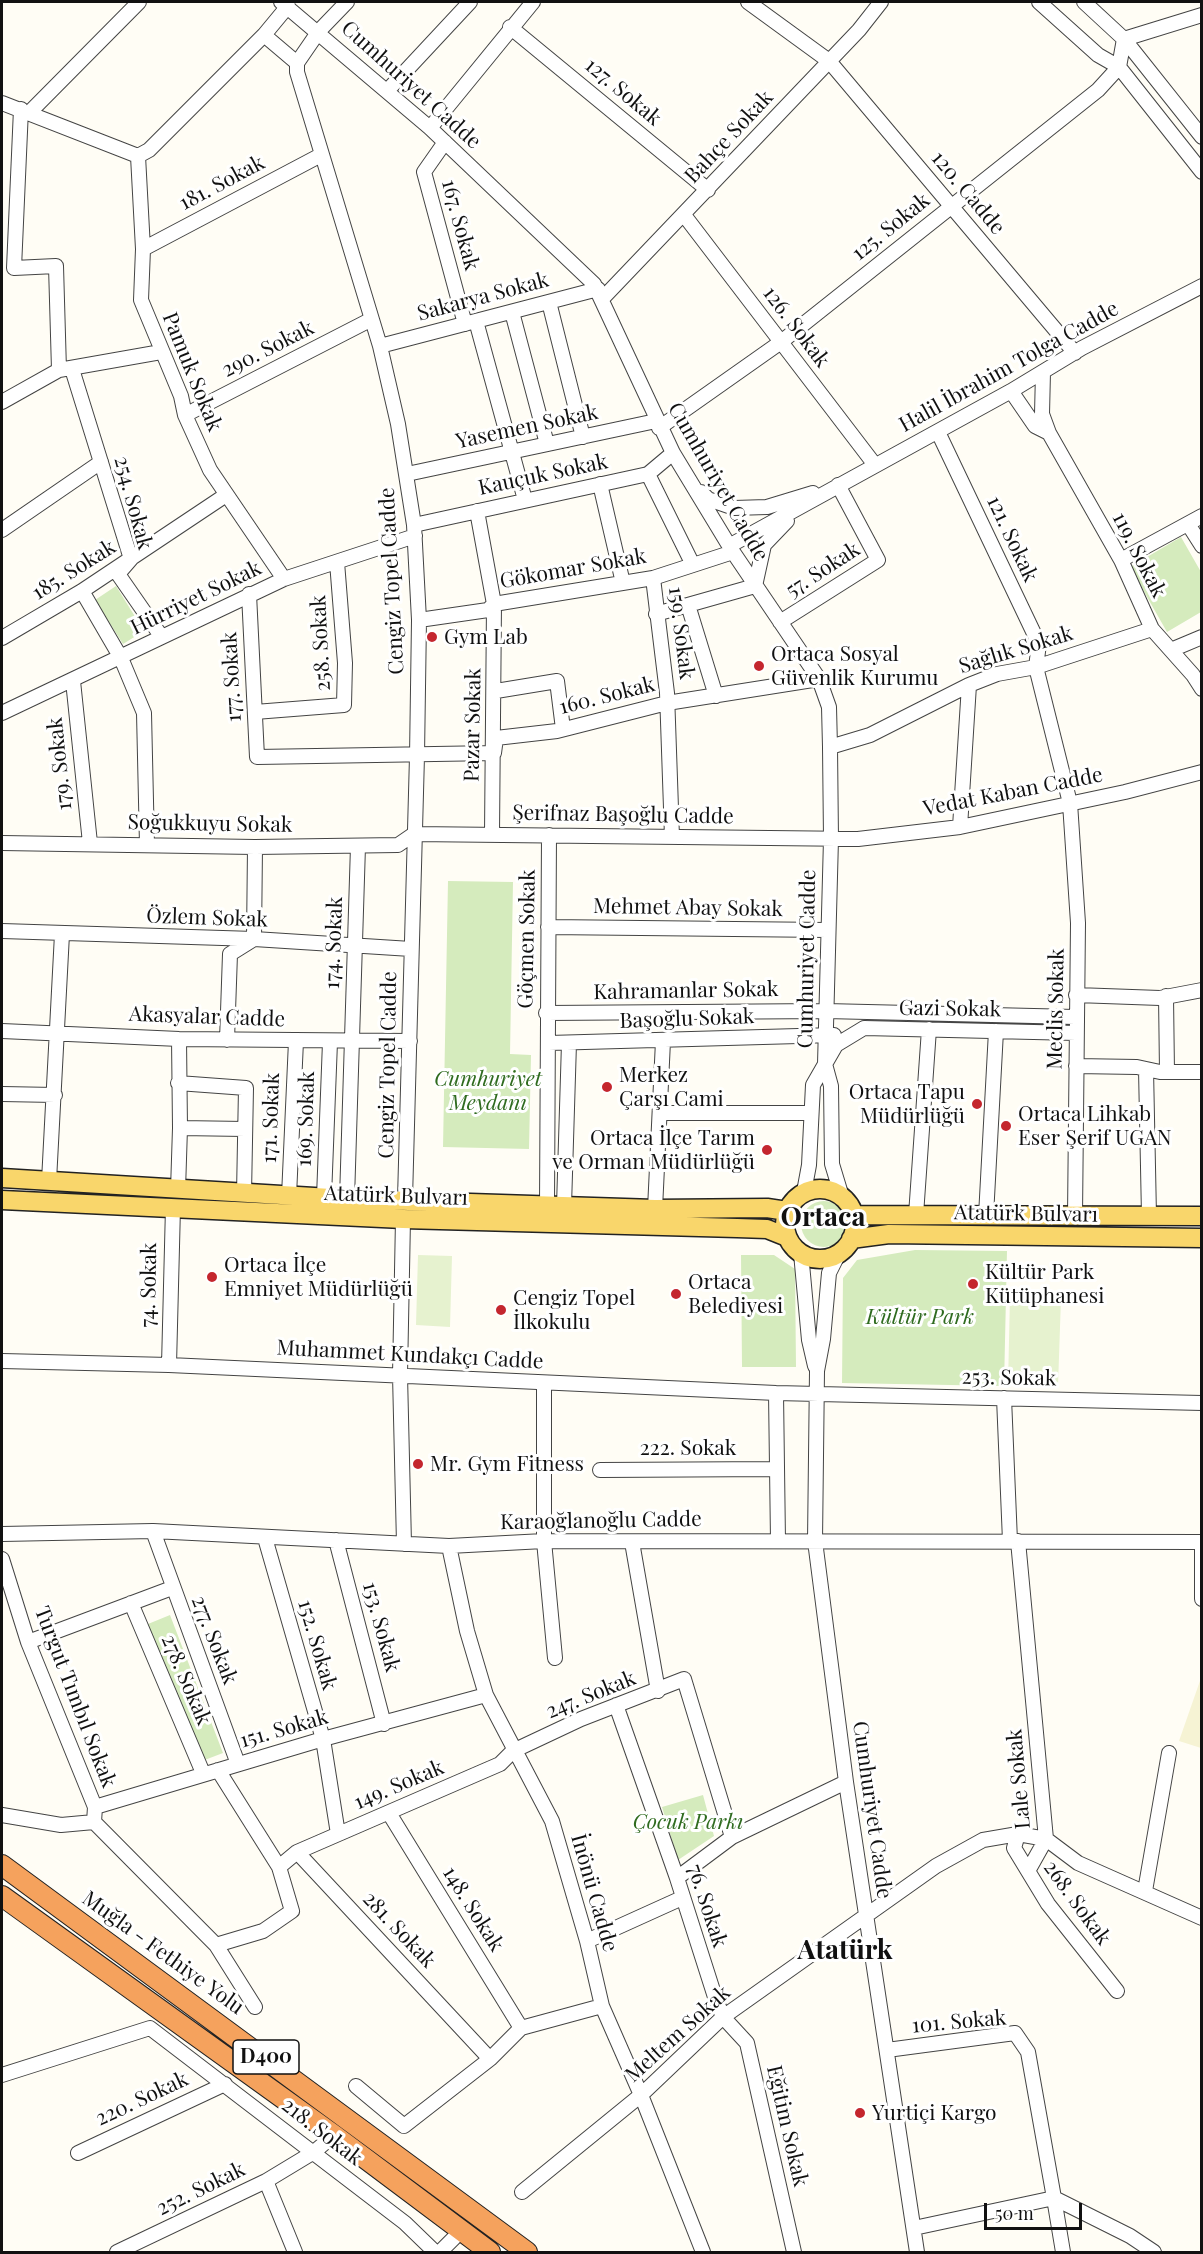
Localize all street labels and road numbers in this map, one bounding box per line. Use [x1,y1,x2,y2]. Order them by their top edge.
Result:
street label: Cumhuriyet Cadde [336,16,486,154]
street label: 127. Sokak [580,53,666,131]
street label: Bahçe Sokak [680,85,778,189]
street label: 120. Cadde [926,146,1010,240]
street label: 181. Sokak [175,150,269,216]
street label: 167. Sokak [436,177,484,273]
street label: 125. Sokak [847,188,935,266]
street label: Sakarya Sokak [415,267,551,327]
street label: 126. Sokak [757,281,835,373]
street label: Halil İbrahim Tolga Cadde [895,296,1123,438]
street label: Pamuk Sokak [157,309,227,435]
street label: 290. Sokak [218,315,318,383]
street label: Cumhuriyet Cadde [662,398,774,566]
street label: Yasemen Sokak [454,400,600,454]
street label: Kauçuk Sokak [476,449,610,501]
street label: 254. Sokak [108,454,158,552]
street label: Cengiz Topel Cadde [375,487,409,675]
street label: 121. Sokak [981,492,1043,586]
street label: 119. Sokak [1107,508,1171,602]
street label: 185. Sokak [28,534,120,606]
street label: 57. Sokak [781,537,865,603]
street label: Gökomar Sokak [498,544,648,594]
street label: Hürriyet Sokak [126,555,266,641]
street label: 159. Sokak [663,585,699,681]
street label: 258. Sokak [306,594,336,692]
street label: Sağlık Sokak [956,621,1076,679]
street label: 177. Sokak [217,631,247,723]
street label: Pazar Sokak [459,668,487,782]
street label: 160. Sokak [557,672,657,720]
street label: 179. Sokak [43,716,77,812]
street label: Vedat Kaban Cadde [921,762,1105,822]
street label: Şerifnaz Başoğlu Cadde [512,800,734,830]
street label: Soğukkuyu Sokak [127,810,293,838]
street label: Göçmen Sokak [513,869,541,1009]
street label: Cumhuriyet Cadde [793,869,821,1049]
street label: Mehmet Abay Sokak [593,894,783,922]
street label: 174. Sokak [320,896,348,990]
street label: Özlem Sokak [146,903,268,933]
street label: Meclis Sokak [1042,948,1070,1070]
street label: Cengiz Topel Cadde [374,971,402,1159]
street label: Kahramanlar Sokak [593,977,779,1005]
street label: Gazi Sokak [899,996,1001,1022]
street label: Akasyalar Cadde [128,1002,286,1032]
street label: Başoğlu Sokak [619,1004,755,1034]
street label: 169. Sokak [292,1071,320,1167]
street label: 171. Sokak [257,1072,285,1164]
street label: Atatürk Bulvarı [324,1181,468,1211]
street label: Atatürk Bulvarı [954,1200,1098,1228]
street label: 74. Sokak [136,1242,162,1328]
street label: Muhammet Kundakçı Cadde [276,1335,544,1375]
street label: 253. Sokak [961,1365,1057,1391]
street label: 222. Sokak [640,1435,736,1461]
street label: Karaoğlanoğlu Cadde [500,1507,702,1535]
street label: 153. Sokak [357,1579,405,1675]
street label: 277. Sokak [186,1592,242,1688]
street label: 152. Sokak [292,1597,342,1693]
street label: Turgut Tımbıl Sokak [29,1603,121,1791]
street label: 278. Sokak [156,1631,216,1729]
street label: 247. Sokak [543,1666,639,1724]
street label: 151. Sokak [237,1704,331,1754]
street label: Cumhuriyet Cadde [847,1720,897,1900]
street label: Lale Sokak [1002,1728,1036,1830]
street label: 149. Sokak [350,1755,448,1815]
street label: İnönü Cadde [565,1831,623,1955]
street label: 268. Sokak [1038,1856,1116,1950]
street label: 76. Sokak [682,1861,732,1951]
street label: 148. Sokak [437,1862,509,1956]
street label: Muğla - Fethiye Yolu [77,1886,249,2020]
street label: 281. Sokak [357,1887,441,1973]
street label: Meltem Sokak [620,1980,736,2088]
street label: 101. Sokak [911,2005,1007,2039]
road number: D400 [233,2040,299,2074]
street label: Eğitim Sokak [761,2063,813,2189]
street label: 220. Sokak [92,2067,192,2131]
street label: 218. Sokak [277,2093,367,2171]
street label: 252. Sokak [153,2157,249,2221]

